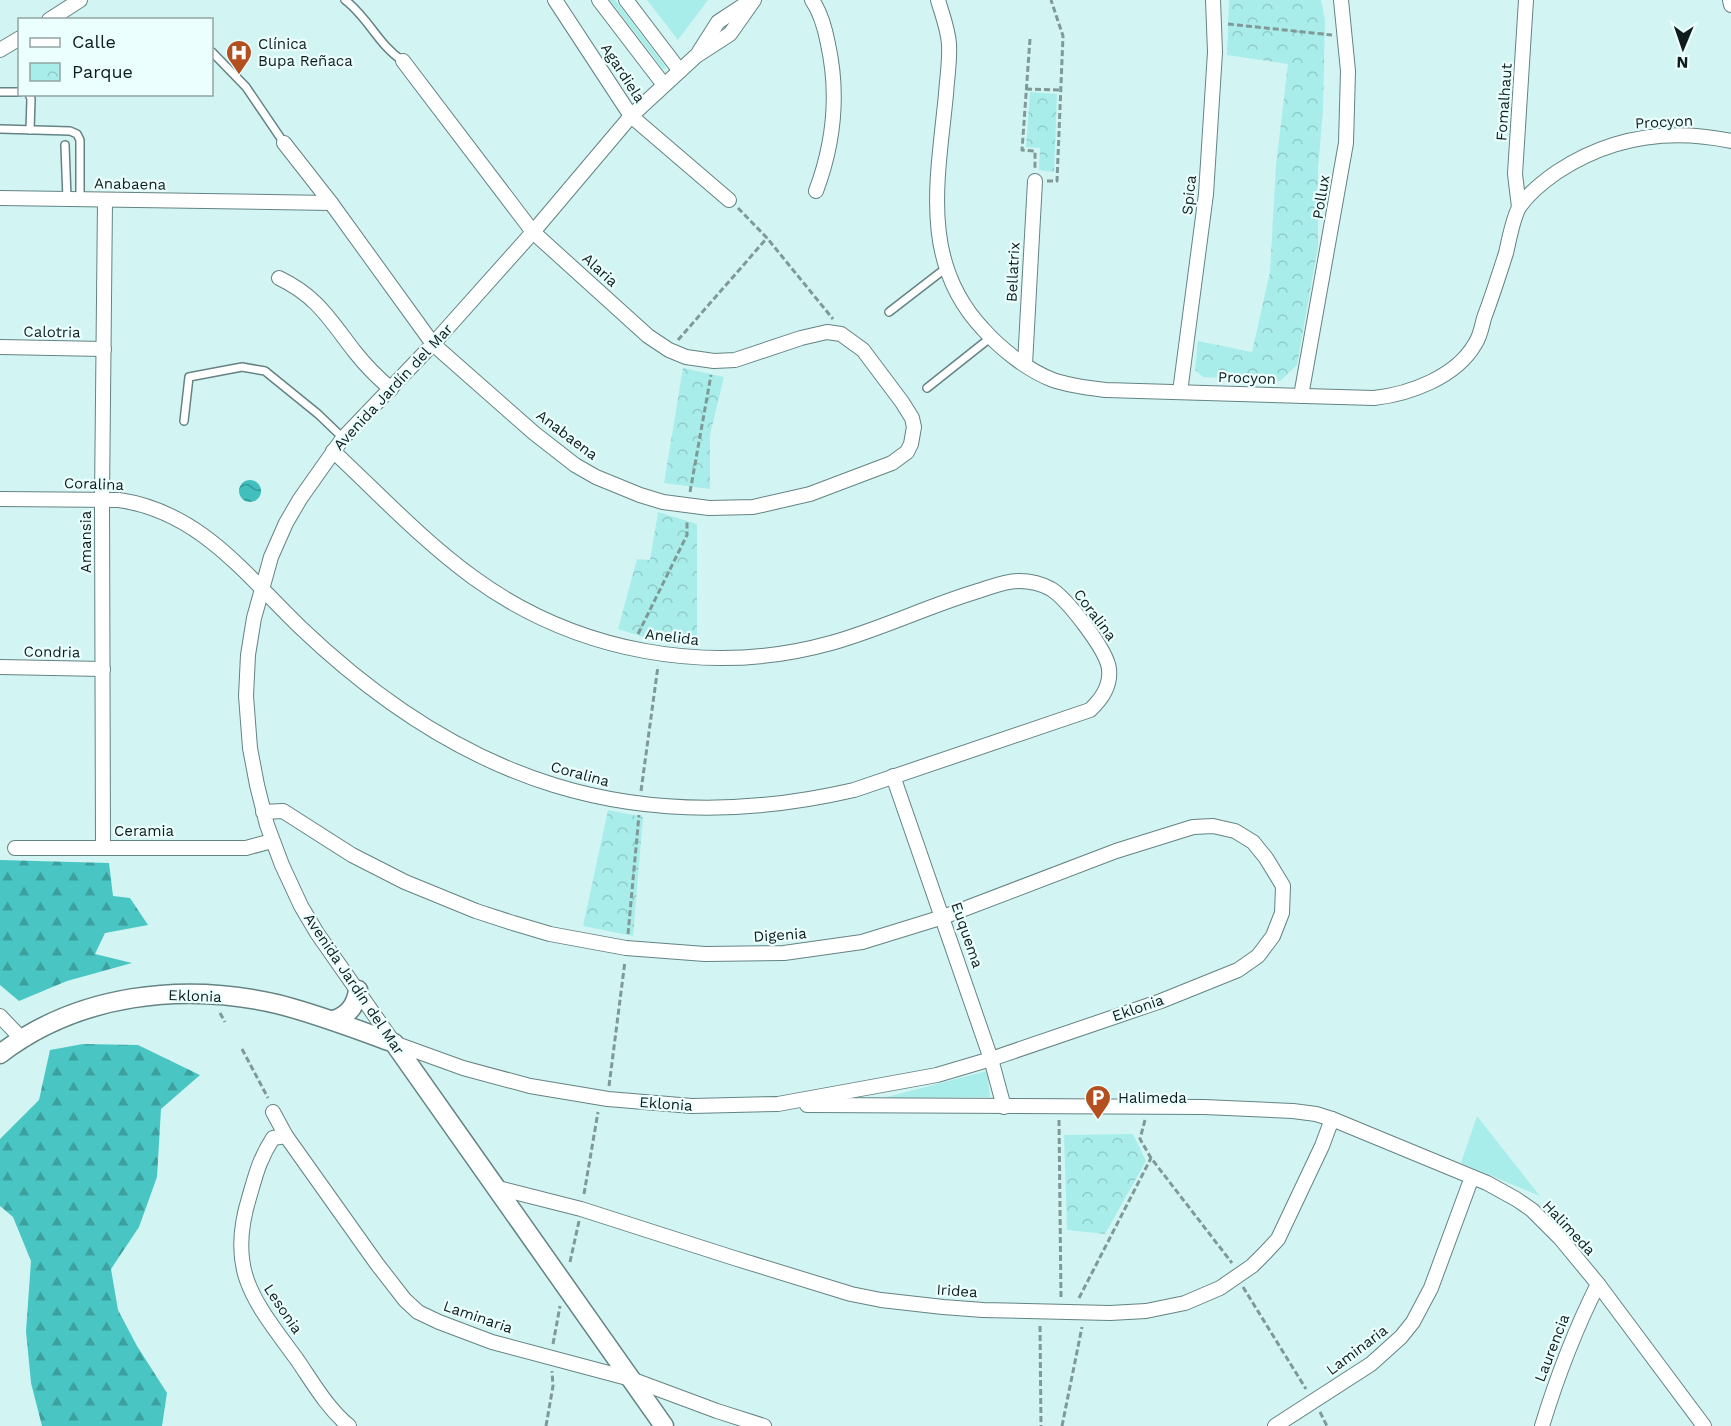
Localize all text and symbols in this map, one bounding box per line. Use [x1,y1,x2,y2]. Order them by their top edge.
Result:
legend [18,18,213,96]
north arrow [1653,18,1713,78]
text: Calle [72,31,116,52]
place label: Clínica Bupa Reñaca [258,35,353,70]
hospital icon: Clínica Bupa Reñaca [224,38,254,76]
street label: Agardiela [597,40,649,107]
text: N [1676,53,1689,72]
text: Parque [72,61,133,82]
street label: Fomalhaut [1492,62,1516,142]
street label: Procyon [1634,111,1694,133]
street label: Anabaena [94,174,167,194]
street label: Spica [1178,174,1200,216]
street label: Pollux [1309,174,1333,220]
street label: Bellatrix [1002,241,1024,303]
street label: Alaria [579,249,622,291]
street label: Avenida Jardín del Mar [330,320,456,454]
street label: Calotria [23,323,81,342]
street label: Procyon [1218,368,1276,388]
street label: Anabaena [533,406,602,464]
street label: Coralina [64,474,125,494]
street label: Amansia [77,510,95,573]
street label: Coralina [1070,586,1121,645]
street label: Anelida [644,625,701,649]
street label: Condria [24,643,81,662]
street label: Coralina [549,758,612,791]
street label: Ceramia [114,822,175,840]
street label: Euquema [947,900,987,971]
street label: Avenida Jardín del Mar [300,910,408,1058]
street label: Digenia [753,924,808,946]
street label: Eklonia [168,986,223,1006]
street label: Eklonia [1110,991,1167,1025]
parking icon: Halimeda [1083,1083,1113,1121]
place label: Halimeda [1118,1089,1187,1107]
street label: Eklonia [639,1093,694,1115]
street label: Halimeda [1539,1197,1599,1260]
street label: Lesonia [260,1281,306,1338]
street label: Iridea [936,1281,979,1301]
street label: Laminaria [441,1297,516,1337]
street label: Laurencia [1531,1311,1573,1385]
street label: Laminaria [1323,1321,1392,1379]

